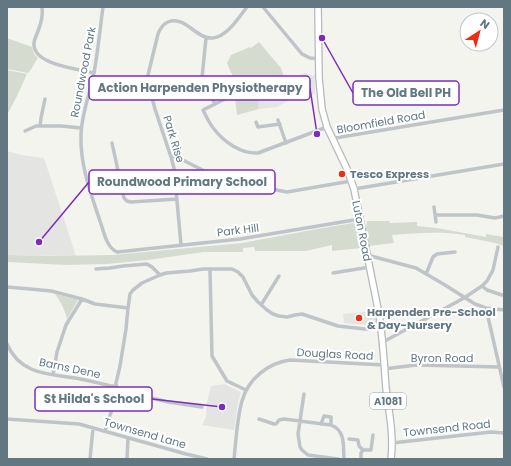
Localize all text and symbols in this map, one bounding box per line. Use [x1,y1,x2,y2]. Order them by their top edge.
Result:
north arrow [459,12,499,52]
text: N [477,15,493,33]
street label: Roundwood Park [66,25,100,119]
callout: Action Harpenden Physiotherapy [89,76,310,100]
text: Action Harpenden Physiotherapy [97,79,303,96]
callout: The Old Bell PH [353,81,459,105]
text: The Old Bell PH [361,84,451,101]
street label: Bloomfield Road [335,106,427,138]
street label: Park Rise [159,113,189,165]
place label: Tesco Express [350,166,429,182]
marker: Tesco Express [337,169,347,179]
callout: Roundwood Primary School [89,170,275,194]
text: Roundwood Primary School [97,173,267,190]
street label: Luton Road [348,199,376,263]
street label: Park Hill [216,219,260,241]
place label: Harpenden Pre-School & Day-Nursery [367,304,496,333]
marker: Harpenden Pre-School & Day-Nursery [354,313,364,323]
street label: Douglas Road [296,344,374,364]
street label: Byron Road [411,350,473,366]
street label: Barns Dene [38,354,102,382]
callout: St Hilda's School [35,387,152,411]
text: St Hilda's School [44,390,144,407]
road number: A1081 [370,393,406,409]
street label: Townsend Lane [102,414,188,452]
street label: Townsend Road [403,415,491,441]

